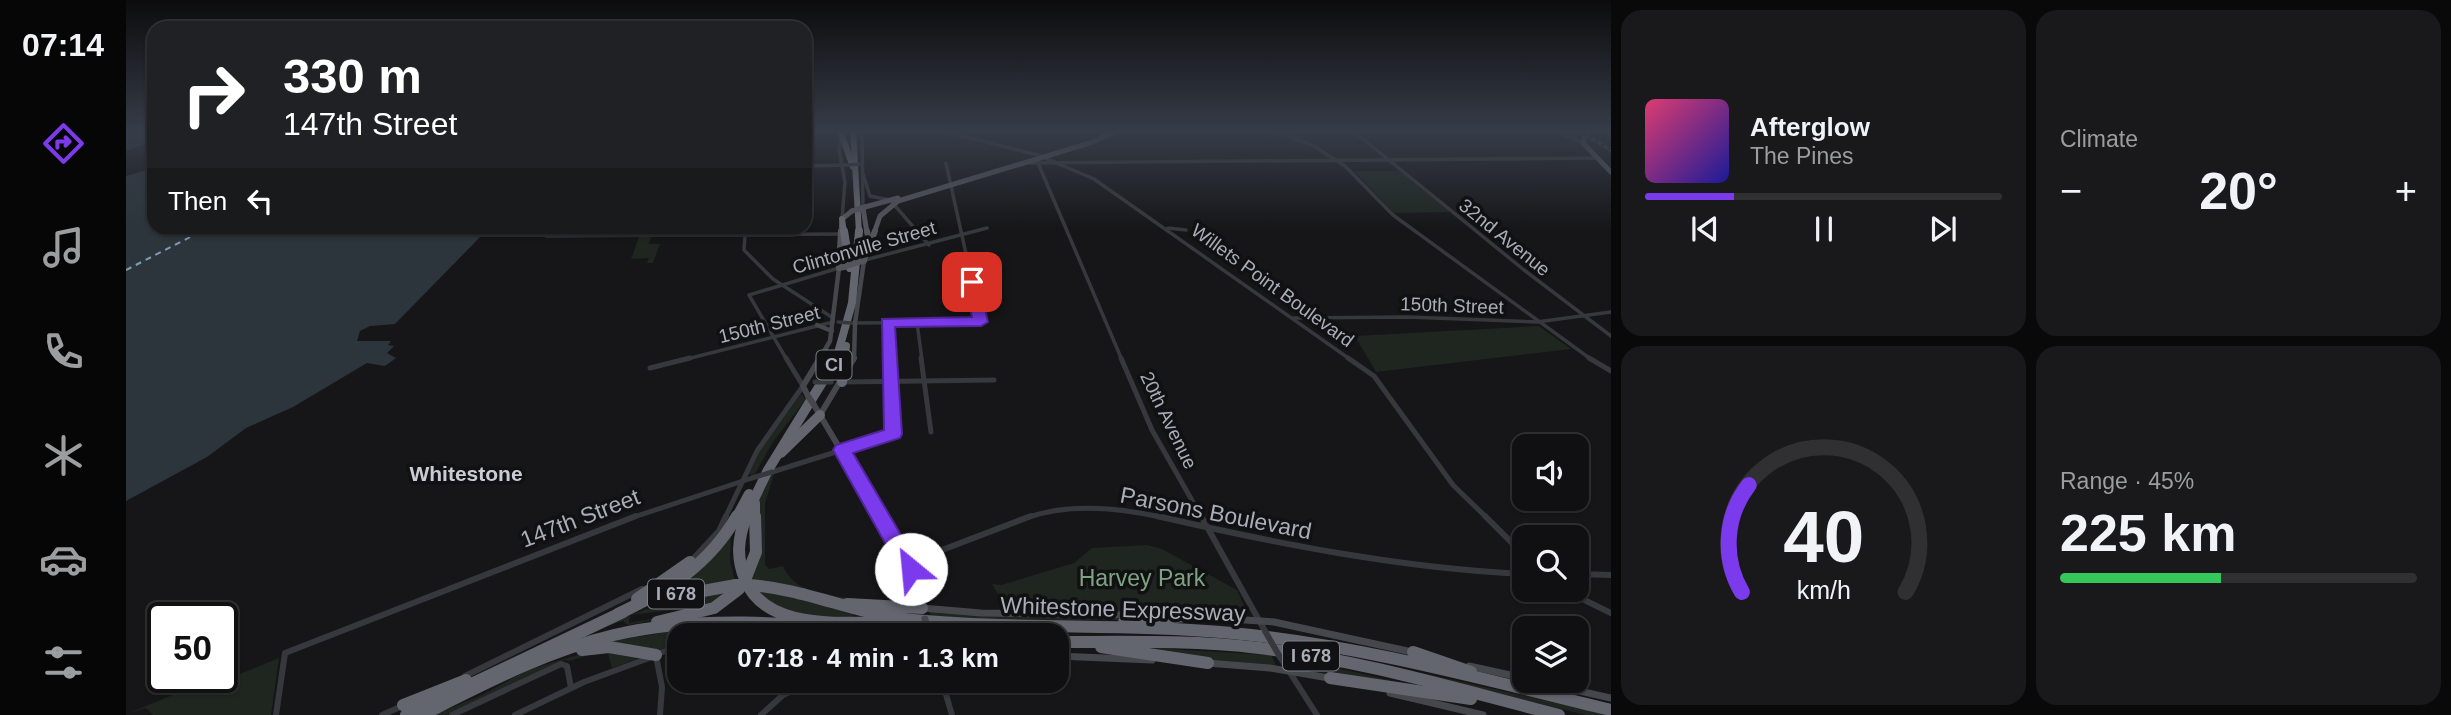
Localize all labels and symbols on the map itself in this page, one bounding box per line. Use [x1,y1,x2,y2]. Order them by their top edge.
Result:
street label: 32nd Avenue [1455,194,1554,280]
street label: Clintonville Street [790,217,939,278]
street label: Willets Point Boulevard [1188,219,1358,351]
pin [942,252,1002,312]
street label: 150th Street [1400,293,1505,318]
street label: 150th Street [716,302,823,347]
road number: CI [816,351,852,380]
street label: 20th Avenue [1136,368,1201,472]
district label: Whitestone [409,462,523,485]
street label: Parsons Boulevard [1118,482,1314,544]
street label: 147th Street [517,483,644,553]
position arrow [874,532,948,606]
park label: Harvey Park [1079,565,1206,591]
road number: I 678 [648,580,704,608]
street label: Whitestone Expressway [1000,592,1247,626]
speed limit sign: 50 [147,602,238,693]
road number: I 678 [1283,642,1339,670]

